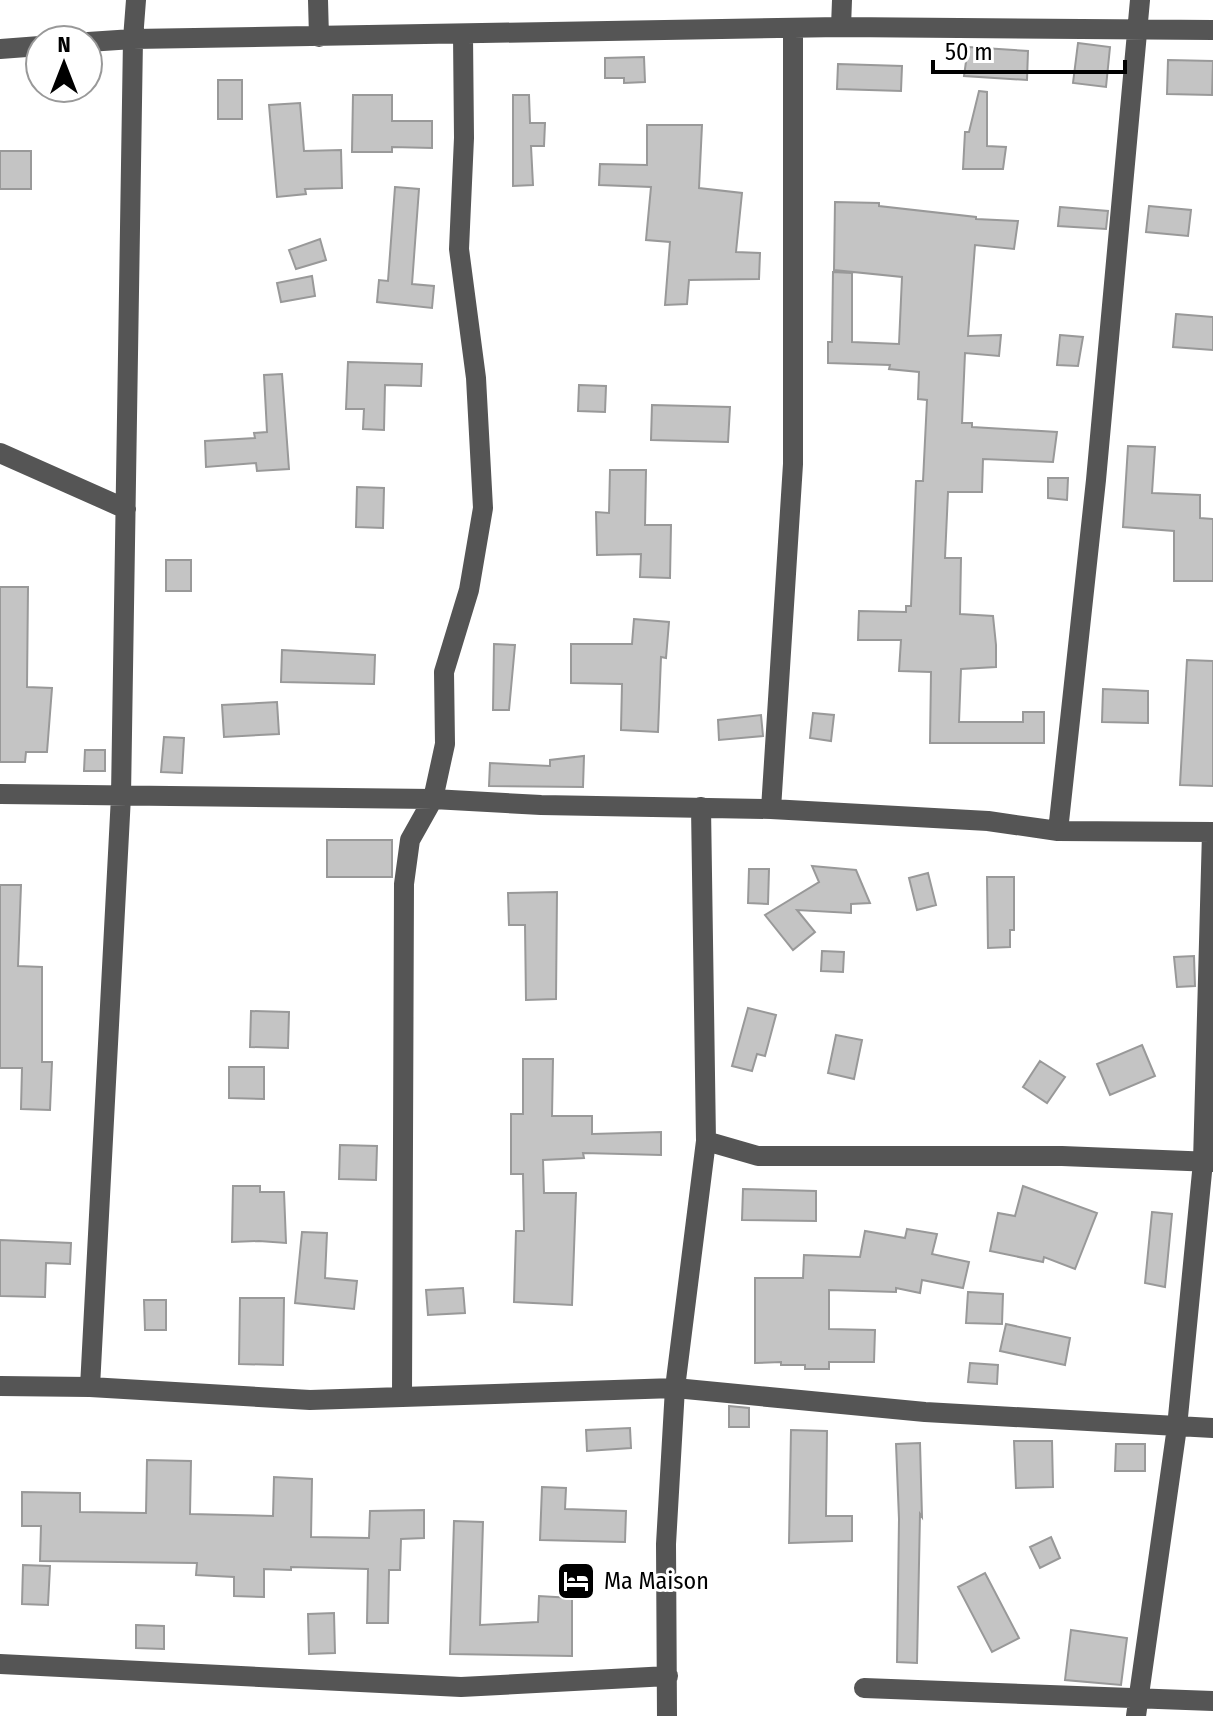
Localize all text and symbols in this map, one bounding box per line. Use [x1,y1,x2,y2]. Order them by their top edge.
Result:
north arrow [24,24,104,104]
scale bar [933,24,1125,74]
text: N [57,31,71,58]
text: 50 m [945,38,993,66]
hotel icon: Ma Maison [555,1560,597,1602]
place label: Ma Maison [604,1567,709,1595]

